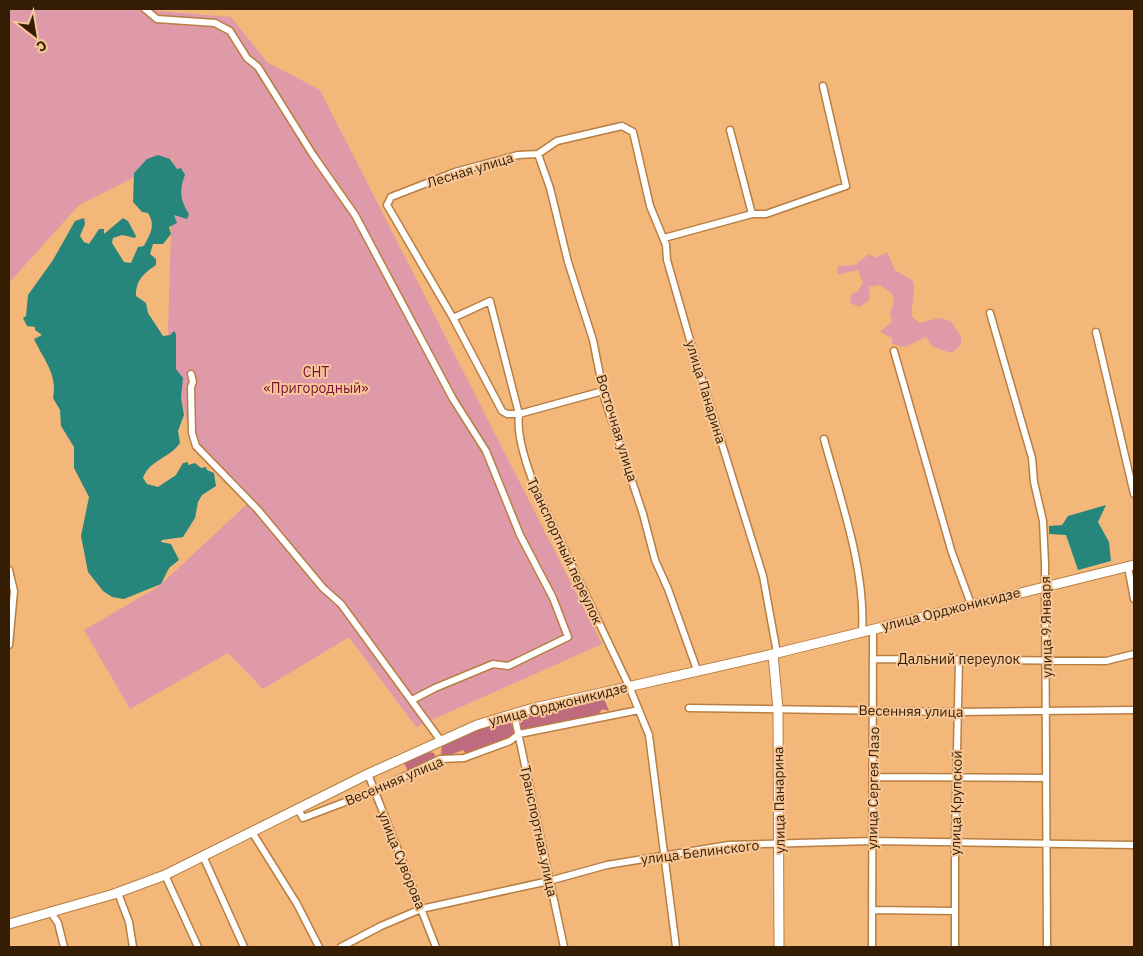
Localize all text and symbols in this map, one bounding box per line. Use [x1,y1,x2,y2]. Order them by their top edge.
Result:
north arrow [10,10,60,60]
text: С [33,36,50,56]
street label: Лесная улица [425,148,516,192]
street label: улица Панарина [682,338,730,446]
park label: СНТ «Пригородный» [264,363,368,397]
street label: Восточная улица [592,372,642,484]
street label: Транспортный переулок [523,475,607,628]
street label: улица 9 Января [1036,576,1056,678]
street label: улица Орджоникидзе [880,583,1023,635]
street label: Дальний переулок [898,650,1021,668]
street label: улица Орджоникидзе [487,678,630,730]
street label: Весенняя улица [858,701,964,721]
street label: улица Сергея Лазо [863,726,883,850]
street label: улица Панарина [769,746,789,854]
street label: улица Крупской [946,750,966,856]
street label: Весенняя улица [342,752,446,810]
street label: Транспортная улица [516,764,562,899]
street label: улица Суворова [374,808,430,912]
street label: улица Белинского [640,836,760,868]

